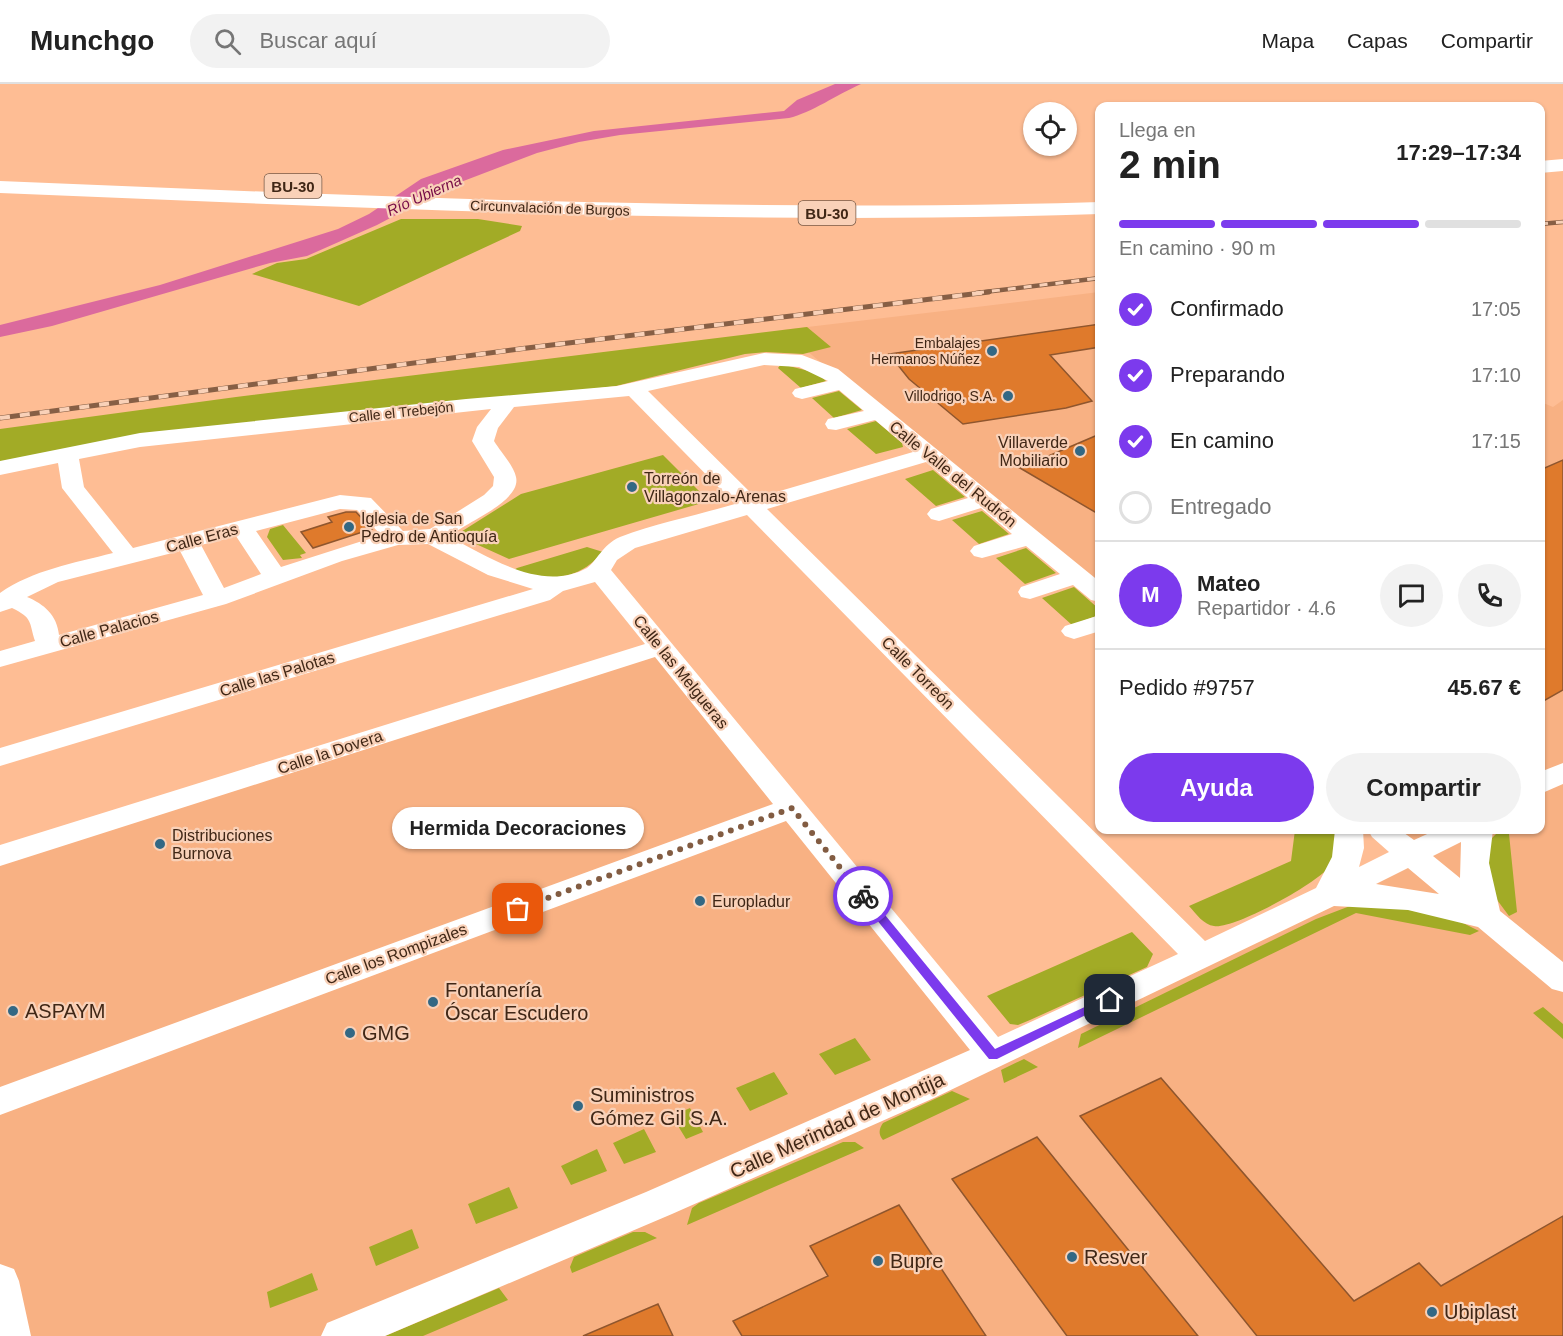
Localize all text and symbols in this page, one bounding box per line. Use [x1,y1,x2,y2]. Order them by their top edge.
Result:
search box [190,14,610,68]
text: Munchgo [30,25,154,56]
icon: search [211,25,244,58]
text: Buscar aquí [259,28,377,53]
text: Mapa [1262,29,1314,52]
text: Capas [1347,29,1408,52]
text: Compartir [1441,29,1533,52]
map controls [1023,102,1077,156]
button: locate [1023,102,1077,156]
text: Llega en [1119,119,1196,141]
text: 17:29–17:34 [1396,140,1521,165]
text: 2 min [1119,143,1221,186]
water label: Río Ubierna [384,171,464,219]
road number: BU-30 [264,174,322,198]
street label: Circunvalación de Burgos [470,197,630,219]
road number: BU-30 [798,201,856,225]
text: En camino · 90 m [1119,237,1276,259]
icon: check [1119,293,1152,326]
text: Confirmado [1170,296,1284,321]
text: 17:05 [1471,298,1521,320]
place label: Embalajes Hermanos Núñez [871,335,980,367]
marker: Embalajes Hermanos Núñez [985,344,999,358]
icon: check [1119,359,1152,392]
text: Preparando [1170,362,1285,387]
text: 17:10 [1471,364,1521,386]
place label: Villodrigo, S.A. [904,388,996,404]
marker: Villodrigo, S.A. [1001,389,1015,403]
street label: Calle el Trebejón [348,399,454,425]
street label: Calle Valle del Rudrón [886,418,1020,530]
icon: check [1119,425,1152,458]
text: En camino [1170,428,1274,453]
text: 17:15 [1471,430,1521,452]
place label: Villaverde Mobiliario [998,434,1068,469]
marker: Villaverde Mobiliario [1073,444,1087,458]
place label: Torreón de Villagonzalo-Arenas [644,470,786,505]
marker: Torreón de Villagonzalo-Arenas [625,480,639,494]
text: Entregado [1170,494,1272,519]
place label: Iglesia de San Pedro de Antioquía [361,510,497,545]
street label: Calle Eras [164,520,240,556]
marker: Iglesia de San Pedro de Antioquía [342,520,356,534]
button: chat [1380,564,1443,627]
button: phone [1458,564,1521,627]
text: Mateo [1197,571,1261,596]
text: M [1141,582,1160,607]
text: Repartidor · 4.6 [1197,597,1336,619]
street label: Calle Palacios [58,608,160,650]
street label: Calle las Melgueras [630,612,732,732]
street label: Calle Torreón [878,633,958,713]
street label: Calle las Palotas [218,648,336,700]
text: Pedido #9757 [1119,675,1255,700]
text: 45.67 € [1448,675,1521,700]
street label: Calle la Dovera [275,727,385,777]
button: Ayuda [1119,753,1314,822]
button: Compartir [1326,753,1521,822]
callout: Hermida Decoraciones [392,807,644,849]
text: Hermida Decoraciones [410,817,626,839]
place label: Distribuciones Burnova [172,827,272,862]
marker: Distribuciones Burnova [153,837,167,851]
courier [833,866,893,926]
icon: bike [847,880,880,913]
pin [492,883,543,934]
icon: bag [501,892,534,925]
place label: Europladur [712,893,791,910]
marker: Europladur [693,894,707,908]
street label: Calle los Rompizales [323,920,469,988]
pin [1084,974,1135,1025]
place label: Fontanería Óscar Escudero [445,979,588,1024]
icon: home [1093,983,1126,1016]
marker: Fontanería Óscar Escudero [426,995,440,1009]
place label: ASPAYM [25,1000,105,1022]
marker: ASPAYM [6,1004,20,1018]
place label: GMG [362,1022,410,1044]
marker: GMG [343,1026,357,1040]
street label: Calle Merindad de Montija [726,1067,948,1182]
place label: Suministros Gómez Gil S.A. [590,1084,728,1129]
marker: Suministros Gómez Gil S.A. [571,1099,585,1113]
place label: Resver [1084,1246,1148,1268]
place label: Bupre [890,1250,943,1272]
marker: Resver [1065,1250,1079,1264]
marker: Bupre [871,1254,885,1268]
place label: Ubiplast [1444,1301,1517,1323]
marker: Ubiplast [1425,1305,1439,1319]

